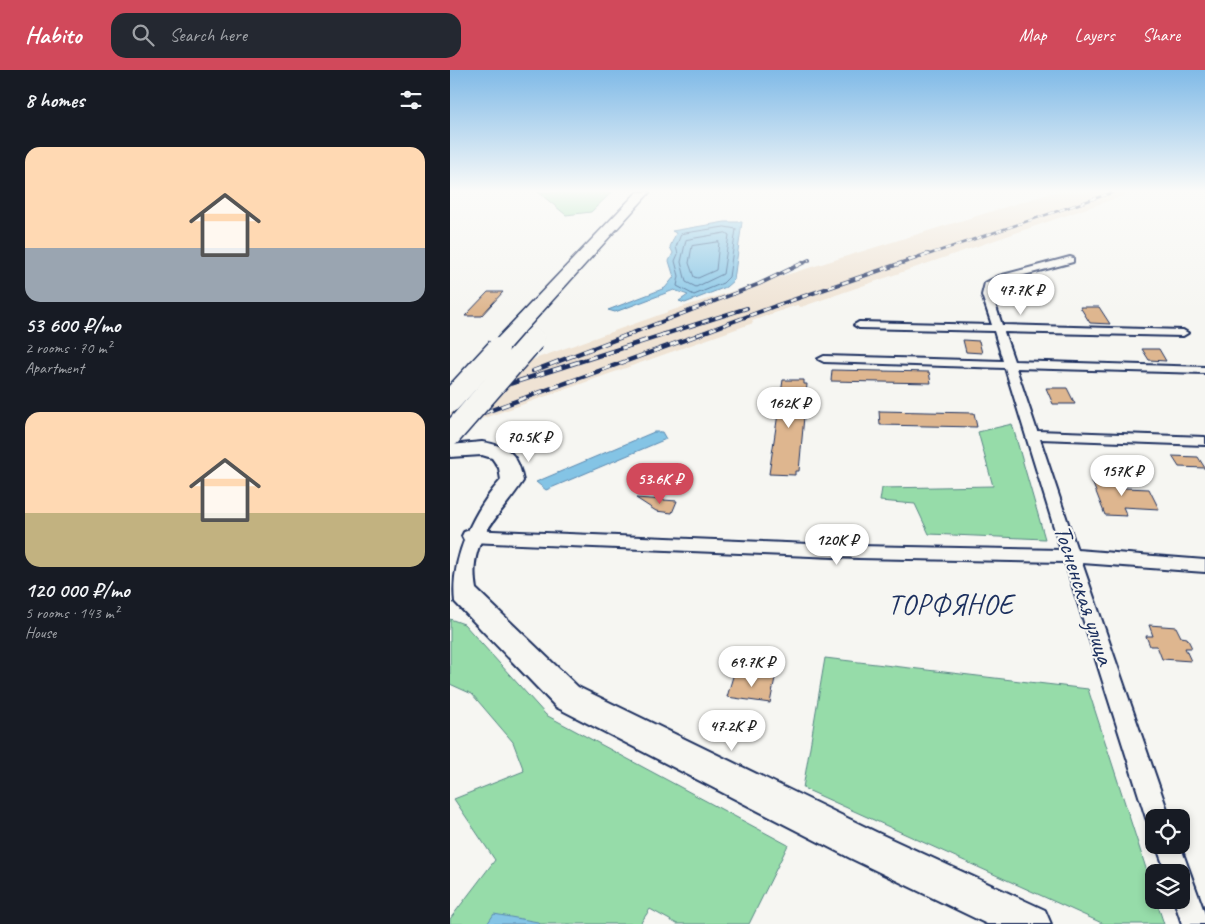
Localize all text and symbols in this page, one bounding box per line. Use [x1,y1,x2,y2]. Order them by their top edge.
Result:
search box [111,13,461,58]
text: Habito [25,20,81,50]
icon: search [129,21,157,49]
text: Search here [169,23,247,47]
text: Map [1019,24,1047,46]
text: Layers [1075,24,1114,46]
text: Share [1142,24,1180,46]
icon: filters [397,86,425,114]
text: 8 homes [25,87,84,113]
icon: home [180,180,270,270]
pin: 47.7K ₽ [975,274,1067,316]
text: 47.7K ₽ [999,280,1043,300]
text: 53 600 ₽/mo [25,312,120,338]
text: 2 rooms · 70 m² [25,338,111,358]
text: Apartment [25,358,84,378]
pin: 162K ₽ [748,386,830,429]
text: 162K ₽ [768,393,810,413]
pin: 70.5K ₽ [483,420,575,463]
text: 70.5K ₽ [507,427,551,447]
icon: home [180,445,270,535]
pin: 157K ₽ [1081,454,1163,497]
text: 157K ₽ [1101,461,1143,481]
pin: 53.6K ₽ [614,462,706,505]
text: 53.6K ₽ [637,469,683,489]
street label: Тосненская улица [1046,521,1122,671]
pin: 120K ₽ [796,524,878,566]
text: 120K ₽ [816,530,858,550]
text: 120 000 ₽/mo [25,577,130,603]
district label: ТОРФЯНОЕ [888,587,1016,622]
text: 5 rooms · 143 m² [25,603,119,623]
text: House [25,623,56,643]
pin: 69.7K ₽ [706,646,798,688]
text: 69.7K ₽ [729,652,775,672]
pin: 47.2K ₽ [686,710,778,752]
text: 47.2K ₽ [710,716,754,736]
map controls [1145,809,1190,909]
button: locate [1145,809,1190,854]
button: layers [1145,864,1190,909]

